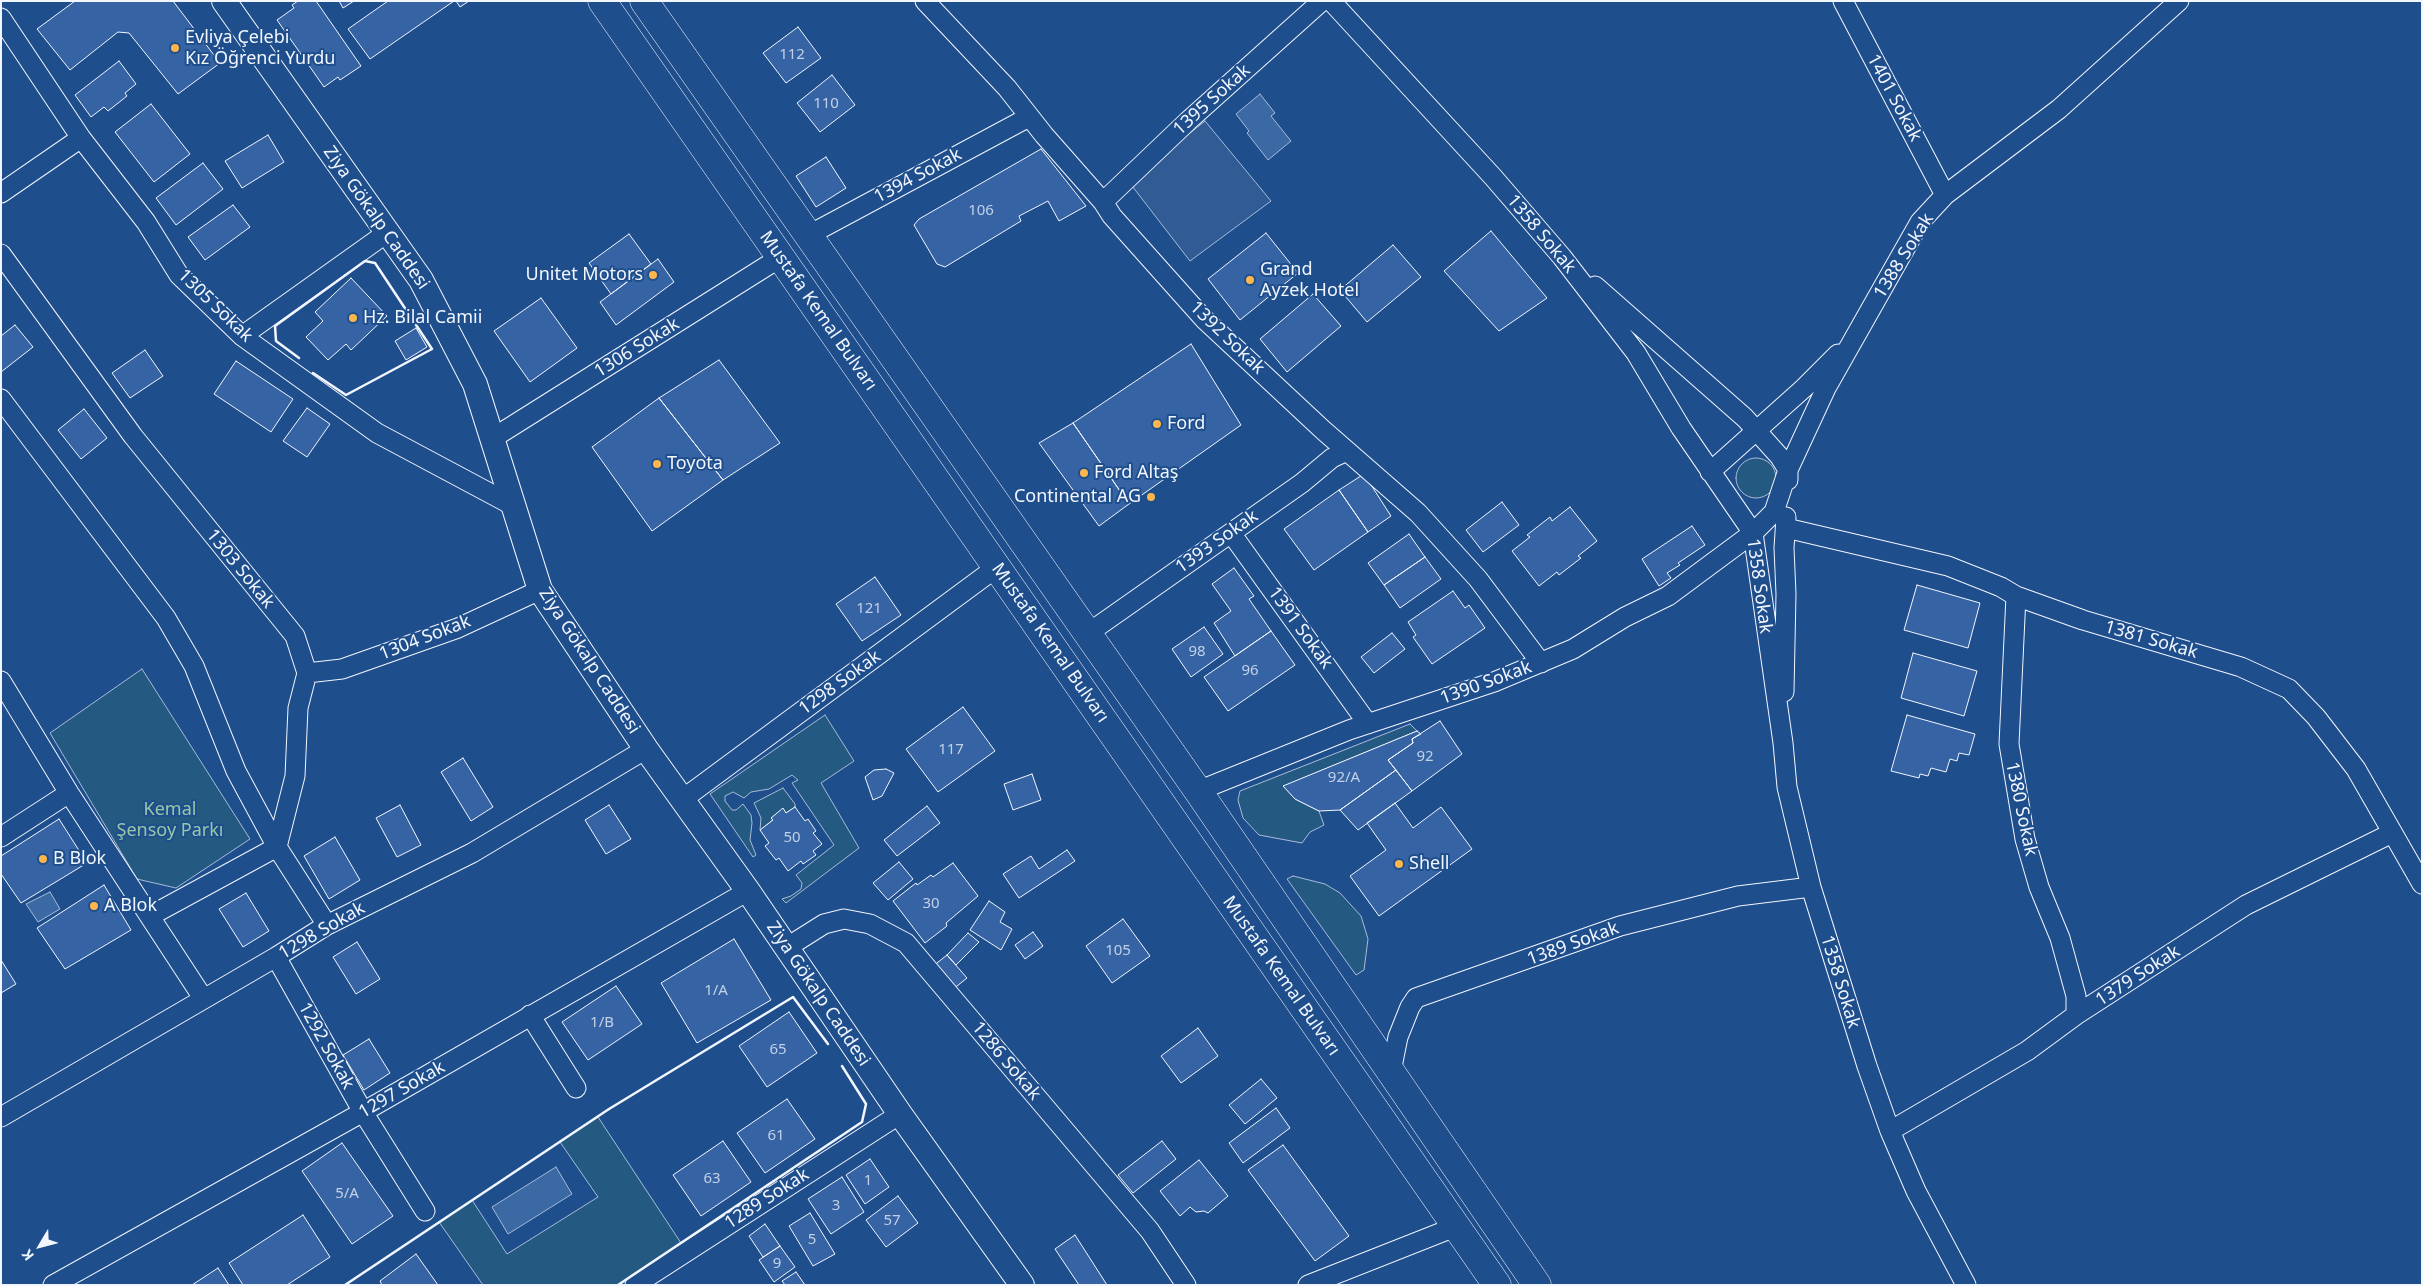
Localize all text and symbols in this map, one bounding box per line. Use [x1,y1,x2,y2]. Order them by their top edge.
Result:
place label: Evliya Çelebi Kız Öğrenci Yurdu [185,27,335,70]
marker: Evliya Çelebi Kız Öğrenci Yurdu [169,42,181,54]
house number: 112 [779,46,805,64]
street label: 1401 Sokak [1862,51,1926,145]
street label: 1395 Sokak [1169,60,1255,140]
house number: 110 [813,95,839,113]
street label: Ziya Gökalp Caddesi [318,142,434,294]
street label: 1394 Sokak [871,144,965,208]
street label: 1358 Sokak [1502,190,1580,278]
house number: 106 [968,202,994,220]
street label: 1388 Sokak [1869,210,1939,302]
street label: Mustafa Kemal Bulvarı [755,227,881,395]
place label: Grand Ayzek Hotel [1260,259,1359,302]
place label: Unitet Motors [526,264,643,286]
street label: 1305 Sokak [173,265,257,347]
marker: Unitet Motors [647,269,659,281]
marker: Grand Ayzek Hotel [1244,274,1256,286]
street label: 1392 Sokak [1185,297,1269,379]
place label: Hz. Bilal Camii [363,307,482,329]
marker: Hz. Bilal Camii [347,312,359,324]
street label: 1306 Sokak [591,313,683,383]
place label: Ford [1167,413,1205,435]
marker: Ford [1151,418,1163,430]
place label: Toyota [667,453,723,475]
marker: Toyota [651,458,663,470]
place label: Ford Altaş [1094,462,1178,484]
marker: Ford Altaş [1078,467,1090,479]
place label: Continental AG [1014,486,1141,508]
marker: Continental AG [1145,491,1157,503]
street label: 1393 Sokak [1172,506,1262,578]
street label: 1303 Sokak [201,525,279,613]
street label: 1358 Sokak [1742,537,1776,635]
street label: Mustafa Kemal Bulvarı [987,559,1113,727]
street label: 1391 Sokak [1263,583,1337,673]
street label: Ziya Gökalp Caddesi [534,584,644,738]
house number: 121 [856,600,882,618]
street label: 1304 Sokak [376,611,474,665]
street label: 1381 Sokak [2102,616,2200,664]
house number: 98 [1188,643,1206,661]
street label: 1298 Sokak [795,646,885,720]
street label: 1390 Sokak [1437,656,1535,710]
house number: 96 [1241,662,1259,680]
house number: 117 [938,741,964,759]
house number: 92 [1416,748,1434,766]
street label: 1380 Sokak [2000,760,2042,858]
house number: 92/A [1328,769,1360,787]
park label: Kemal Şensoy Parkı [117,799,223,842]
house number: 50 [783,829,801,847]
place label: B Blok [53,848,106,870]
marker: B Blok [37,853,49,865]
place label: Shell [1409,853,1449,875]
marker: Shell [1393,858,1405,870]
street label: Mustafa Kemal Bulvarı [1218,892,1344,1060]
place label: A Blok [104,895,157,917]
house number: 30 [922,895,940,913]
street label: 1298 Sokak [275,898,369,964]
marker: A Blok [88,900,100,912]
street label: Ziya Gökalp Caddesi [762,917,874,1071]
street label: 1389 Sokak [1524,917,1622,971]
street label: 1358 Sokak [1816,933,1864,1031]
street label: 1379 Sokak [2092,941,2184,1011]
house number: 105 [1105,942,1131,960]
house number: 1/A [704,982,728,1000]
street label: 1292 Sokak [293,999,359,1093]
house number: 1/B [590,1014,614,1032]
street label: 1286 Sokak [967,1017,1045,1105]
house number: 65 [769,1041,787,1059]
street label: 1297 Sokak [355,1057,449,1123]
house number: 61 [767,1127,785,1145]
street label: 1289 Sokak [721,1164,813,1234]
house number: 63 [703,1170,721,1188]
house number: 1 [864,1172,872,1190]
house number: 5/A [335,1185,359,1203]
house number: 3 [832,1197,840,1215]
house number: 57 [883,1212,901,1230]
north arrow [15,1221,65,1271]
house number: 5 [808,1231,816,1249]
text: K [17,1246,38,1265]
house number: 9 [773,1255,781,1273]

